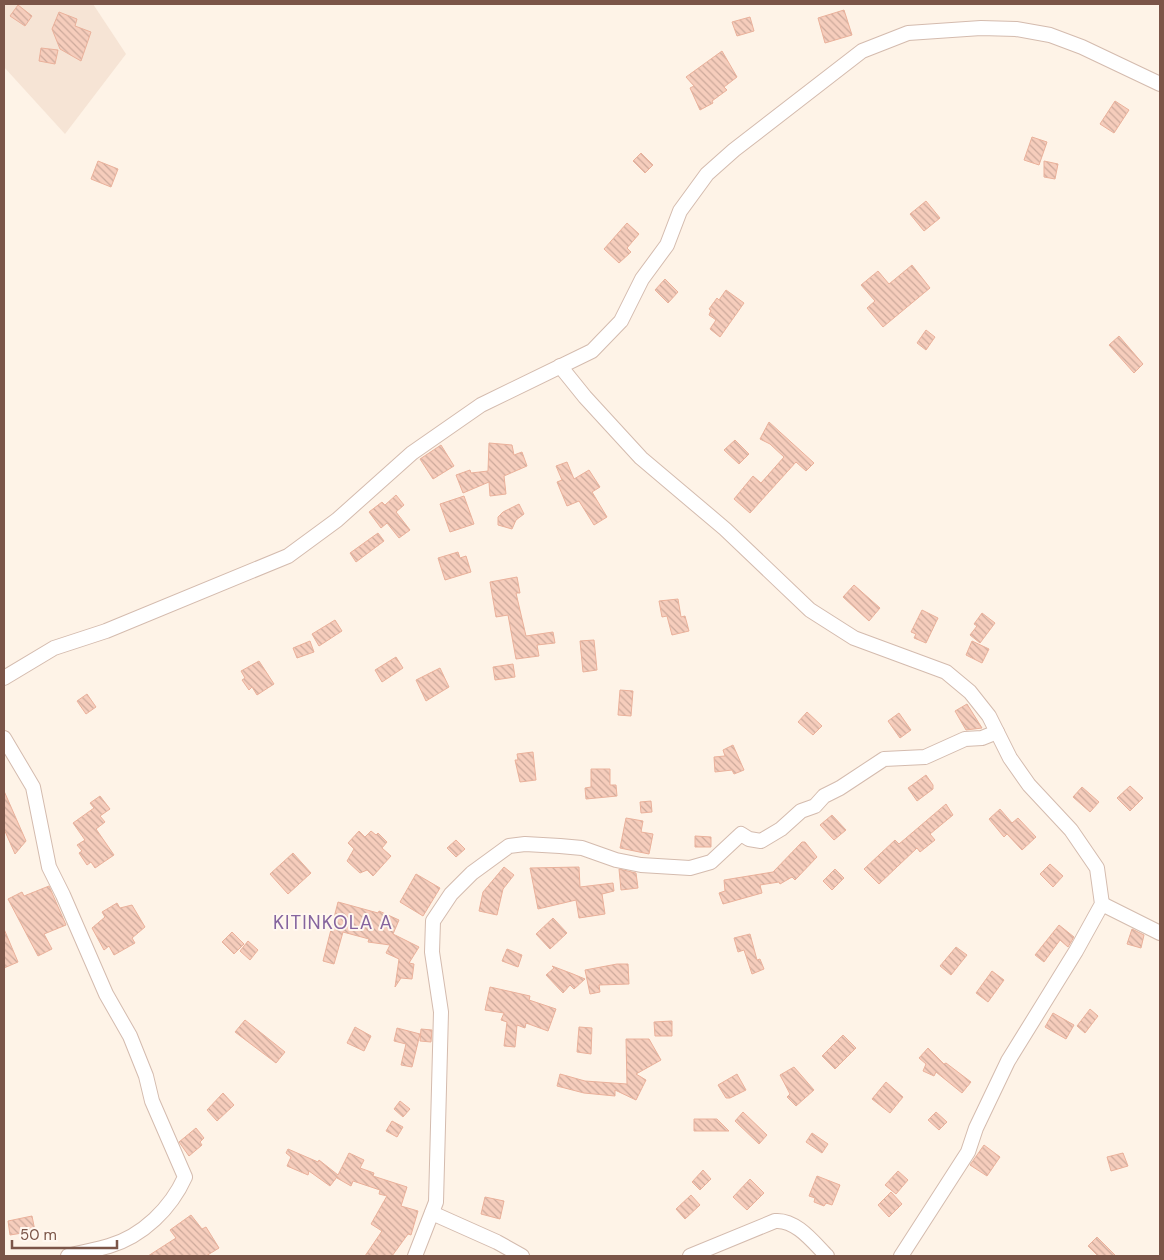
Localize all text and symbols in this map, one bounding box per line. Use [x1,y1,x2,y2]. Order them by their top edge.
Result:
district label: KITINKOLA A [273,910,393,935]
scale bar [12,1218,118,1250]
text: 50 m [20,1225,57,1245]

